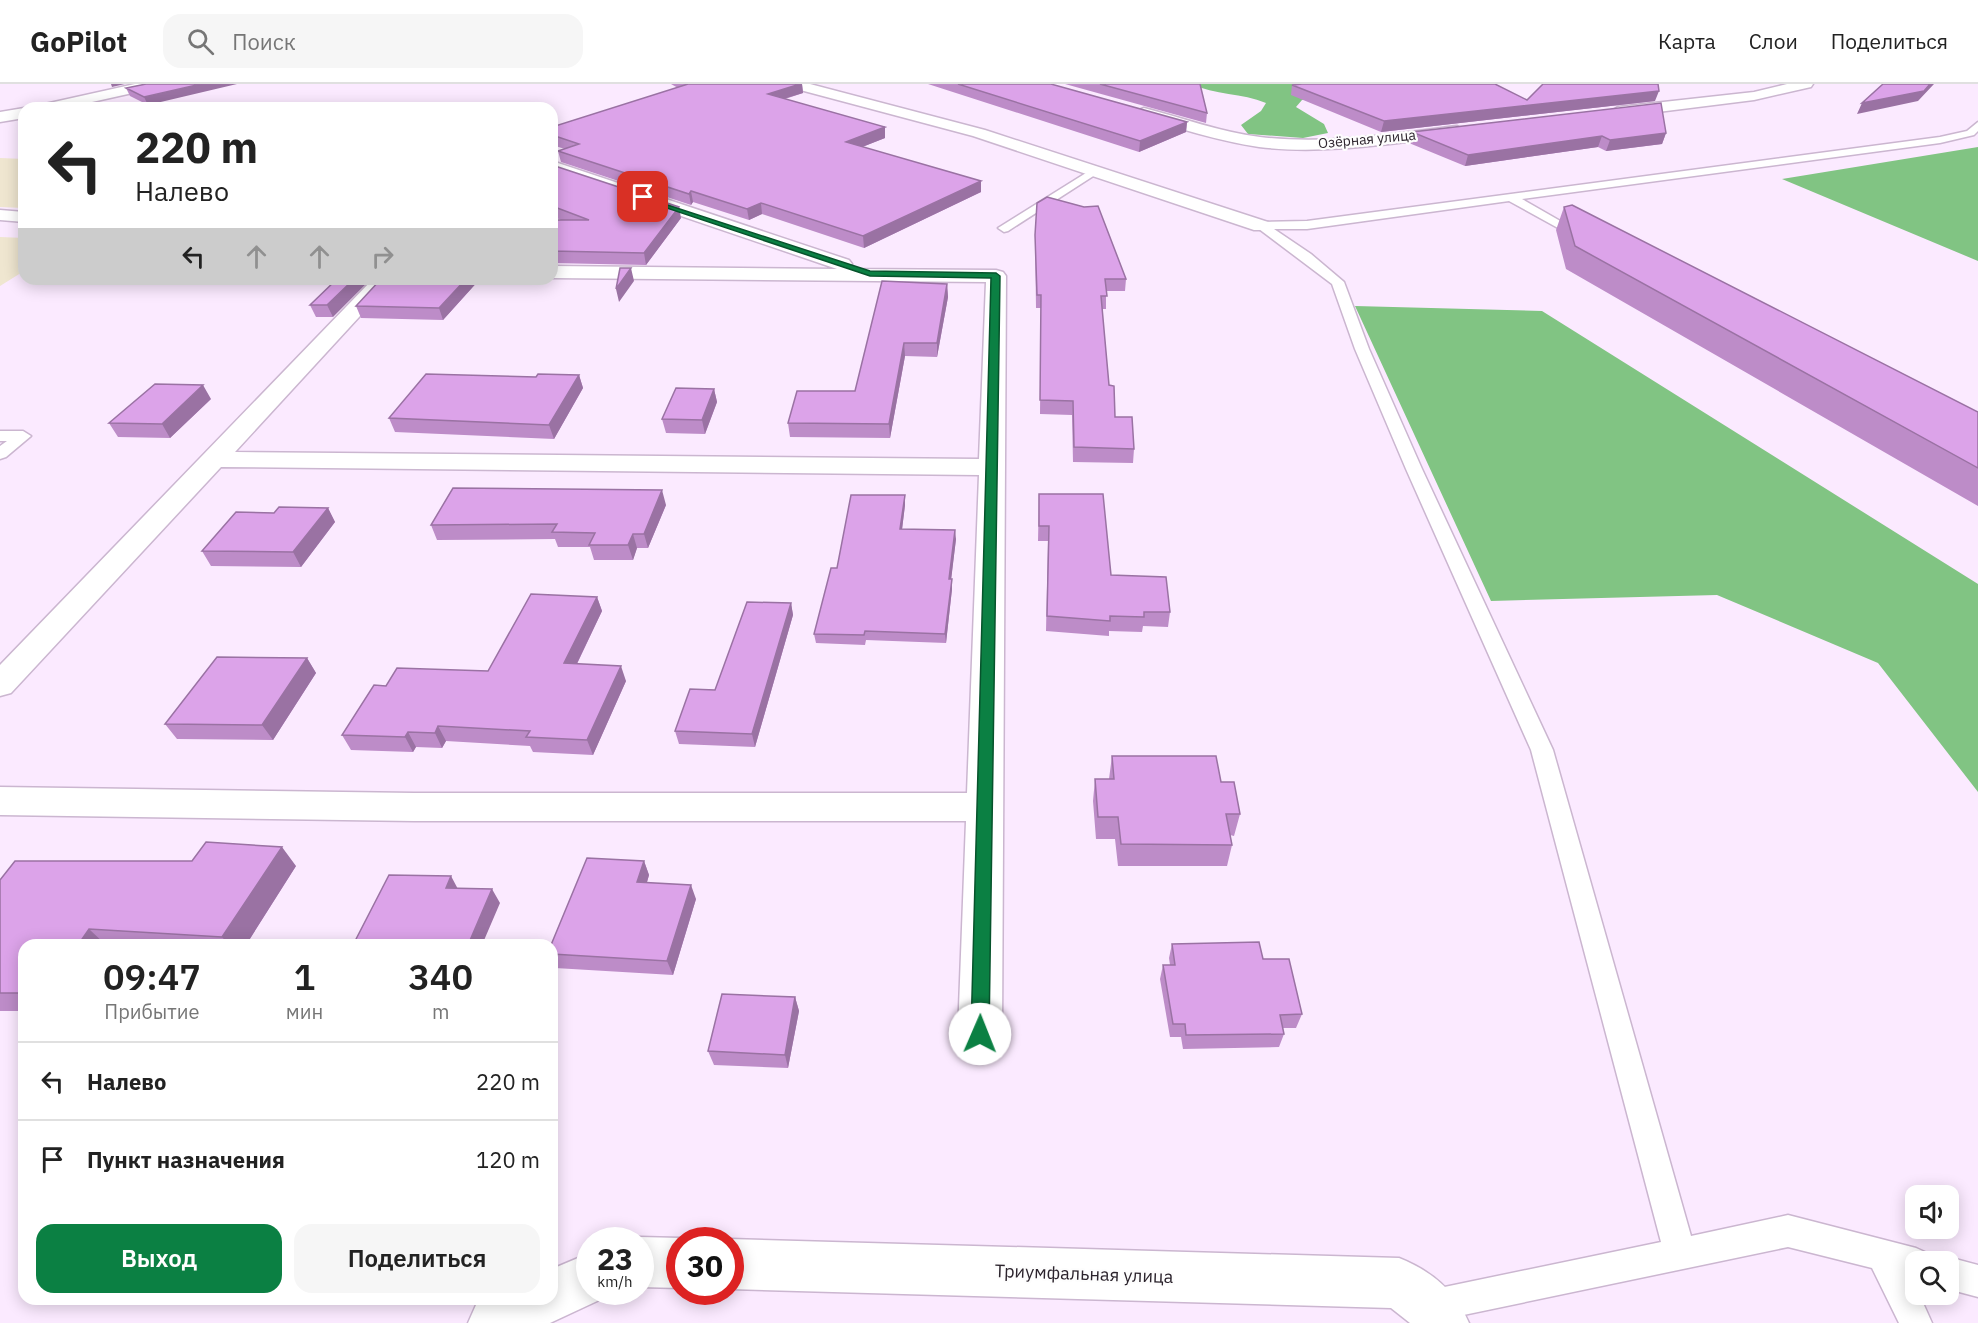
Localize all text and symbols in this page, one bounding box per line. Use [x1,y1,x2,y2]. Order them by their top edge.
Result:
search box [163,14,583,68]
text: GoPilot [30,23,127,60]
icon: search [184,25,217,58]
text: Поиск [232,27,296,56]
text: Карта [1658,27,1716,55]
text: Слои [1749,27,1798,55]
text: Поделиться [1831,27,1948,55]
text: 220 m [135,120,258,175]
icon: left [36,126,114,204]
street label: Озёрная улица [1317,126,1417,152]
pin [617,171,668,222]
text: Налево [135,173,229,208]
icon: arrive [626,180,659,213]
icon: left [177,240,210,273]
icon: ahead [240,240,273,273]
icon: ahead [303,240,336,273]
icon: right [366,240,399,273]
text: 09:47 [103,953,201,1000]
text: 1 [294,953,315,1000]
text: 340 [408,953,473,1000]
text: Прибытие [104,998,199,1025]
text: мин [286,998,323,1025]
text: m [432,998,449,1025]
position arrow [948,1002,1012,1066]
icon: left [36,1065,69,1098]
text: Налево [87,1067,166,1096]
text: 220 m [476,1067,540,1096]
icon: arrive [36,1143,69,1176]
text: Пункт назначения [87,1145,285,1174]
text: 120 m [476,1145,540,1174]
map controls [1905,1185,1959,1305]
button: sound [1905,1185,1959,1239]
button: Выход [36,1224,282,1293]
button: Поделиться [294,1224,540,1293]
speed limit sign: 30 [666,1227,744,1305]
text: 23 [597,1239,633,1278]
button: search [1905,1251,1959,1305]
street label: Триумфальная улица [994,1259,1174,1288]
text: km/h [597,1272,633,1291]

